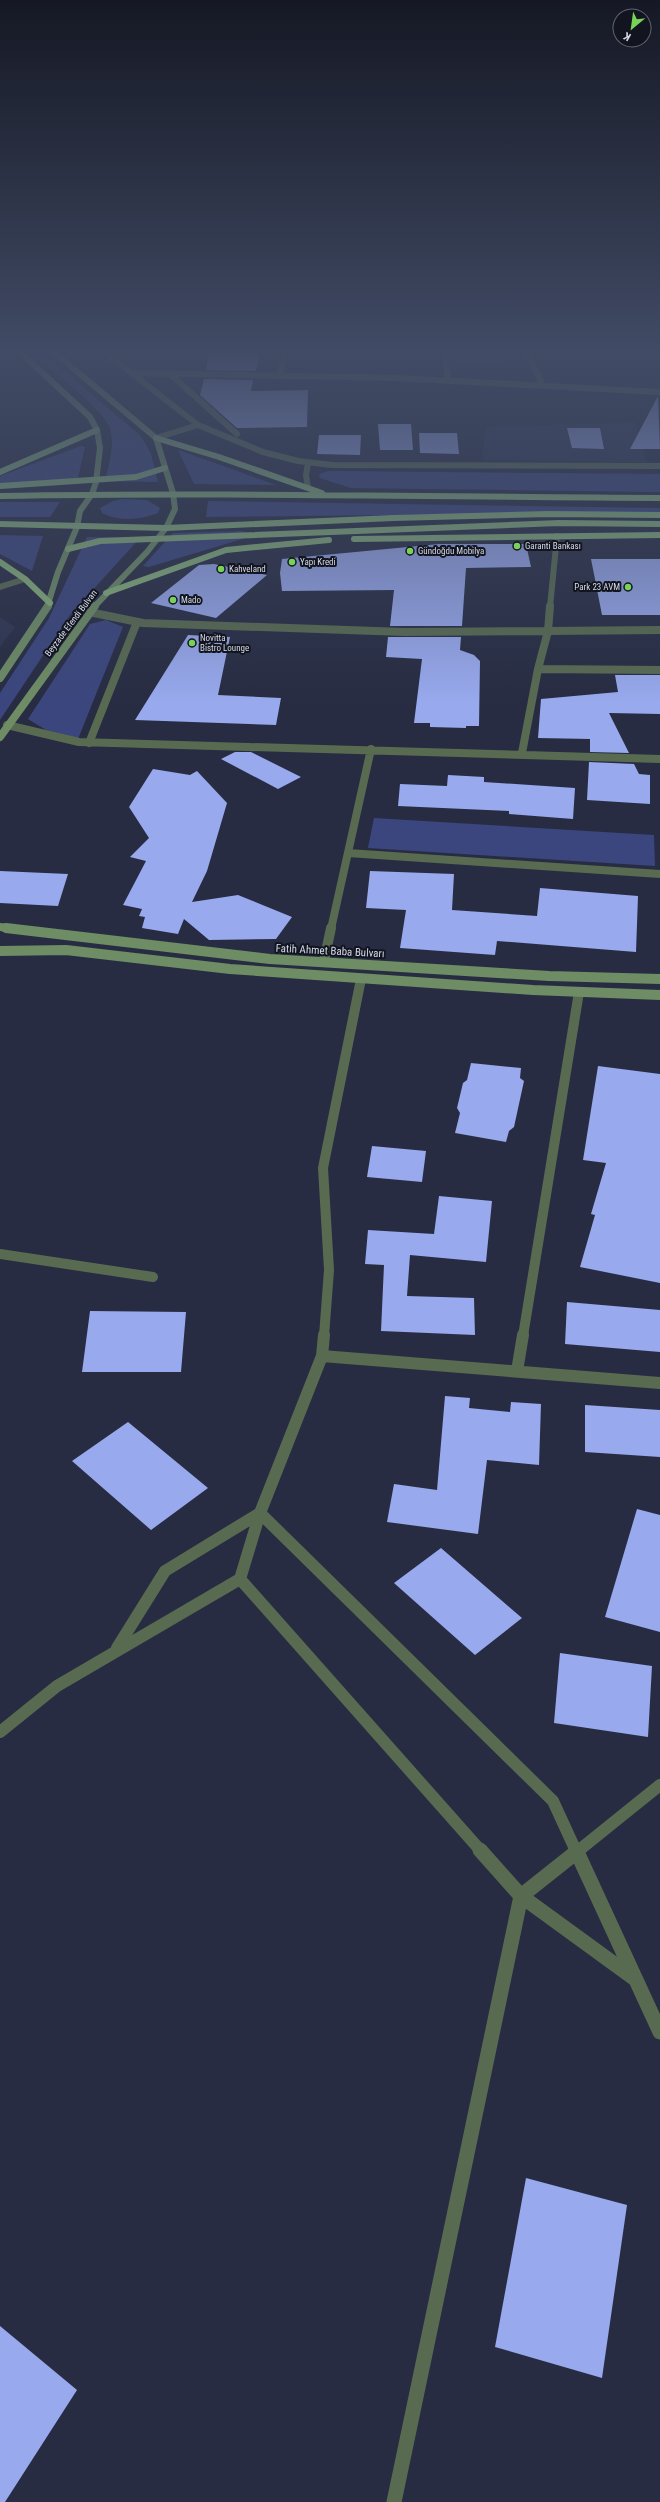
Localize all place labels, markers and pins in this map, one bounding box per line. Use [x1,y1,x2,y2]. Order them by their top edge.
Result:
marker: Garanti Bankası [512,541,522,551]
place label: Garanti Bankası [525,541,581,551]
marker: Gündoğdu Mobilya [405,546,415,556]
place label: Gündoğdu Mobilya [418,546,484,556]
marker: Yapı Kredi [287,557,297,567]
place label: Yapı Kredi [300,557,336,567]
marker: Kahveland [216,564,226,574]
place label: Kahveland [229,564,266,574]
place label: Park 23 AVM [574,582,620,592]
marker: Park 23 AVM [623,582,633,592]
marker: Mado [168,595,178,605]
place label: Mado [181,595,202,605]
place label: Novitta Bistro Lounge [200,633,249,653]
marker: Novitta Bistro Lounge [187,638,197,648]

